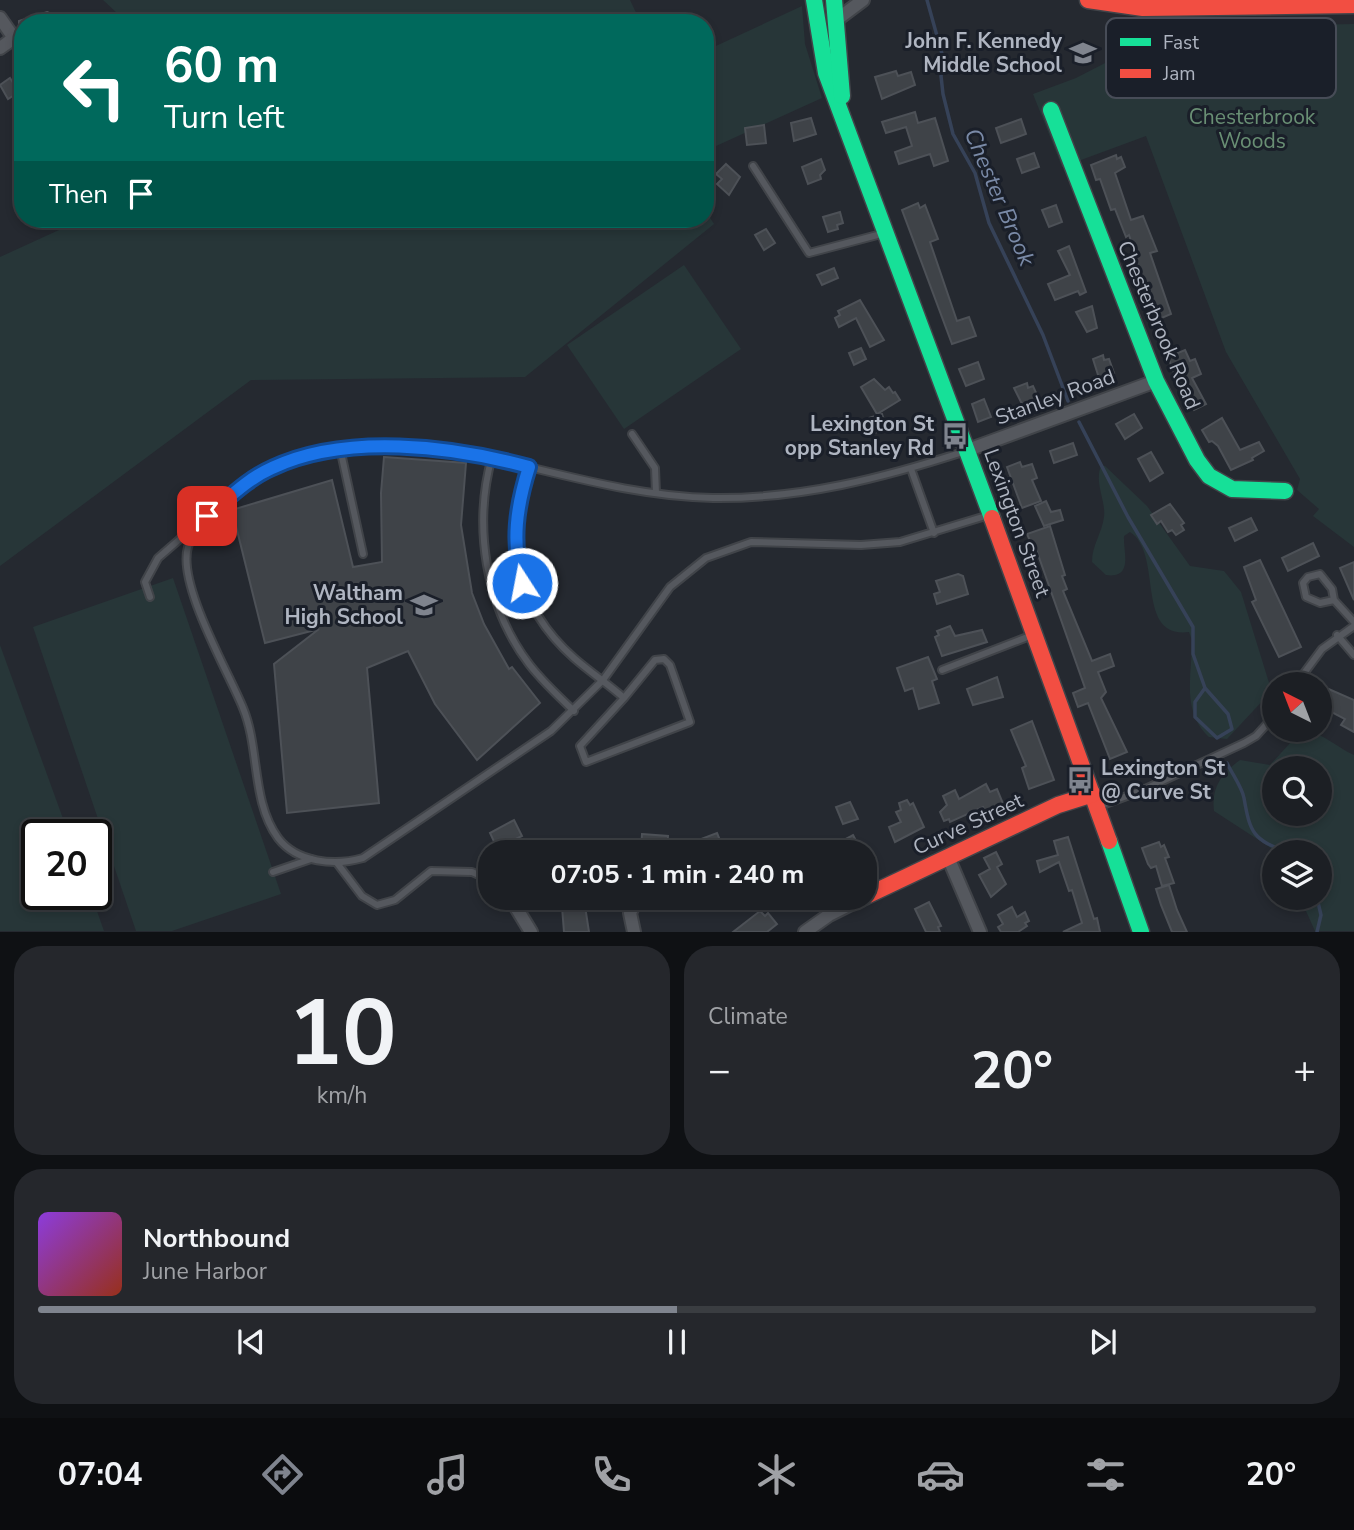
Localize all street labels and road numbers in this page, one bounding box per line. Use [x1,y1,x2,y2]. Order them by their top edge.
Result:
street label: Chesterbrook Road [1111,236,1207,414]
street label: Stanley Road [991,362,1119,432]
street label: Lexington Street [977,445,1057,602]
street label: Curve Street [908,786,1028,862]

